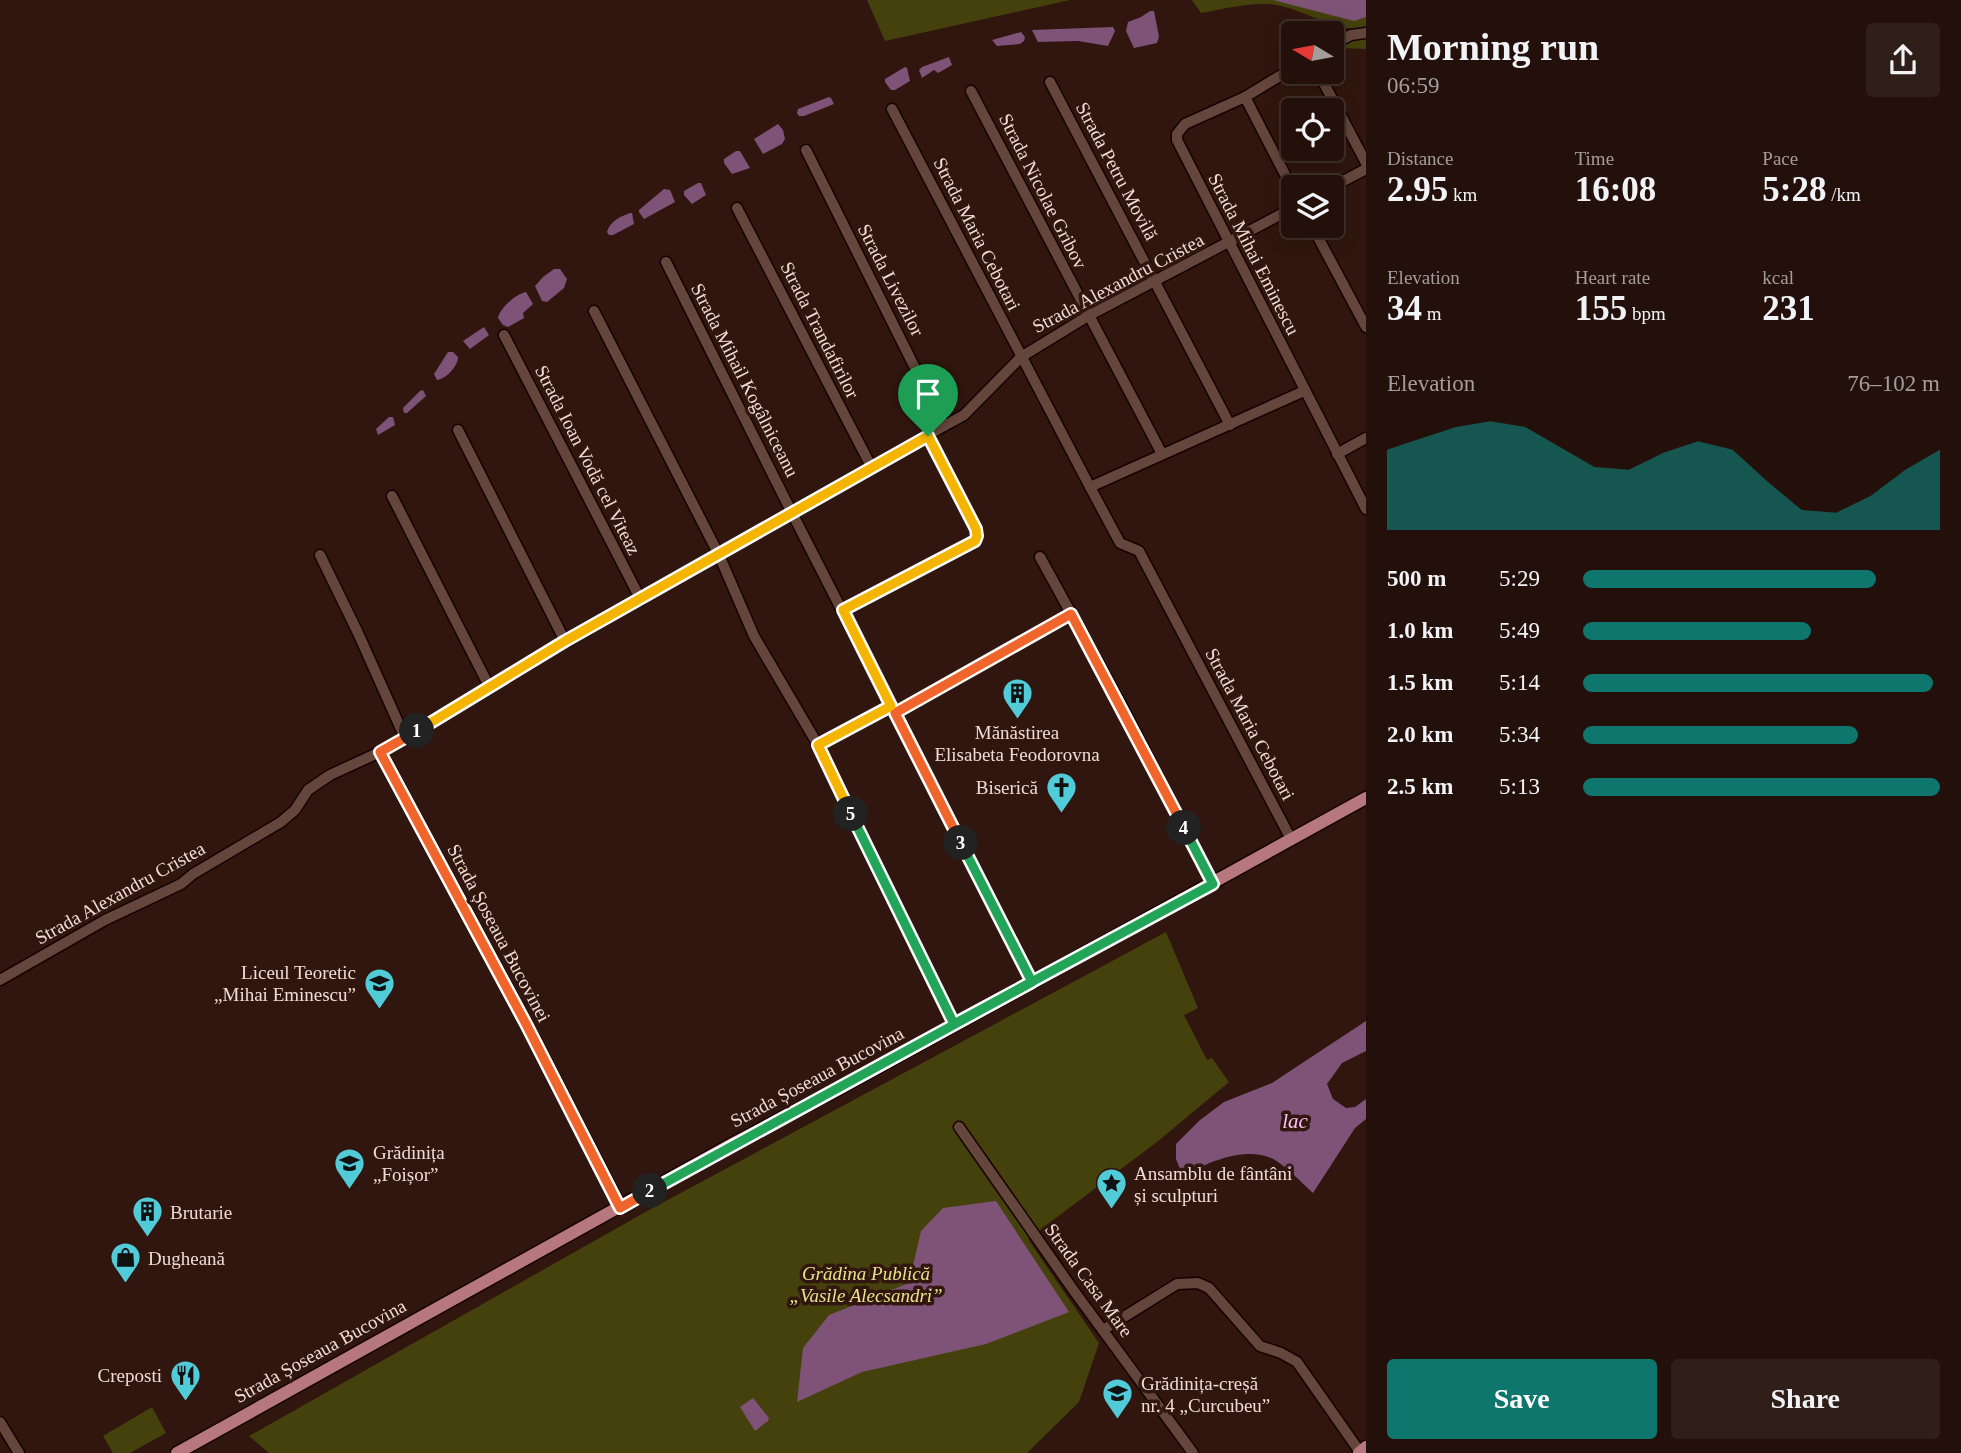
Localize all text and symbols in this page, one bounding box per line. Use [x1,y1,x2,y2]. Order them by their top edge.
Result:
north arrow [1281,21,1344,84]
map controls [1281,21,1344,238]
button: share [1866,23,1940,97]
text: Morning run [1387,26,1599,68]
text: 06:59 [1387,73,1439,98]
button: locate [1281,98,1344,161]
street label: Strada Petru Movilă [1072,99,1162,244]
street label: Strada Nicolae Gribov [995,110,1091,272]
text: Distance [1387,148,1453,169]
text: Time [1575,148,1614,169]
text: Pace [1762,148,1798,169]
street label: Strada Maria Cebotari [929,154,1025,314]
street label: Strada Mihai Eminescu [1204,170,1304,339]
text: 2.95 [1387,170,1448,209]
text: 16:08 [1575,170,1656,209]
text: 5:28 [1762,170,1826,209]
button: layers [1281,175,1344,238]
text: km [1448,184,1477,205]
text: /km [1826,184,1861,205]
street label: Strada Livezilor [854,220,929,340]
street label: Strada Alexandru Cristea [1029,229,1208,337]
street label: Strada Trandafirilor [777,258,864,402]
text: Elevation [1387,267,1460,288]
text: Heart rate [1575,267,1650,288]
text: kcal [1762,267,1794,288]
street label: Strada Mihail Kogâlniceanu [687,280,803,481]
text: 34 [1387,289,1422,328]
text: 155 [1575,289,1627,328]
text: 231 [1762,289,1815,328]
text: m [1422,303,1442,324]
text: bpm [1627,303,1666,324]
street label: Strada Ioan Vodă cel Viteaz [531,362,645,558]
pin [898,364,958,436]
text: Elevation [1387,371,1475,396]
text: 76–102 m [1847,371,1940,396]
icon: arrive [909,375,947,413]
text: 500 m [1387,566,1446,591]
text: 5:29 [1499,566,1540,591]
text: 1.0 km [1387,618,1453,643]
text: 5:49 [1499,618,1540,643]
street label: Strada Maria Cebotari [1201,645,1299,803]
text: 1.5 km [1387,670,1453,695]
text: 5:14 [1499,670,1540,695]
building icon: Mănăstirea Elisabeta Feodorovna [1000,676,1034,720]
pin: 1 [400,714,434,748]
text: 1 [412,720,421,741]
place label: Mănăstirea Elisabeta Feodorovna [934,722,1100,765]
text: 2.0 km [1387,722,1453,747]
text: 5:34 [1499,722,1540,747]
church icon: Biserică [1044,770,1078,814]
text: 2.5 km [1387,774,1453,799]
text: 5:13 [1499,774,1540,799]
place label: Biserică [976,777,1039,798]
pin: 5 [834,796,868,832]
text: 5 [846,803,855,824]
pin: 4 [1166,810,1202,846]
text: 4 [1179,817,1188,838]
pin: 3 [944,826,978,860]
text: 3 [956,832,965,853]
street label: Strada Alexandru Cristea [31,837,209,948]
street label: Strada Șoseaua Bucovinei [443,840,555,1026]
place label: Liceul Teoretic „Mihai Eminescu” [214,962,356,1005]
school or university icon: Liceul Teoretic „Mihai Eminescu” [362,966,396,1010]
street label: Strada Șoseaua Bucovina [727,1022,908,1132]
water label: lac [1282,1109,1309,1133]
place label: Grădinița „Foișor” [373,1142,445,1185]
school or university icon: Grădinița „Foișor” [333,1146,367,1190]
place label: Ansamblu de fântâni și sculpturi [1134,1163,1292,1206]
place icon: Ansamblu de fântâni și sculpturi [1094,1167,1128,1211]
pin: 2 [632,1174,668,1208]
text: 2 [645,1180,654,1201]
building icon: Brutarie [130,1195,164,1239]
place label: Brutarie [170,1202,232,1223]
street label: Strada Casa Mare [1041,1219,1137,1341]
shop icon: Dugheană [108,1241,142,1285]
place label: Dugheană [148,1248,226,1269]
park label: Grădina Publică „Vasile Alecsandri” [789,1263,943,1306]
street label: Strada Șoseaua Bucovina [230,1295,410,1407]
restaurant icon: Creposti [168,1358,202,1402]
button: Save [1387,1359,1657,1439]
button: Share [1671,1359,1940,1439]
place label: Creposti [98,1365,162,1386]
place label: Grădinița-creșă nr. 4 „Curcubeu” [1141,1373,1270,1416]
school or university icon: Grădinița-creșă nr. 4 „Curcubeu” [1101,1377,1135,1421]

